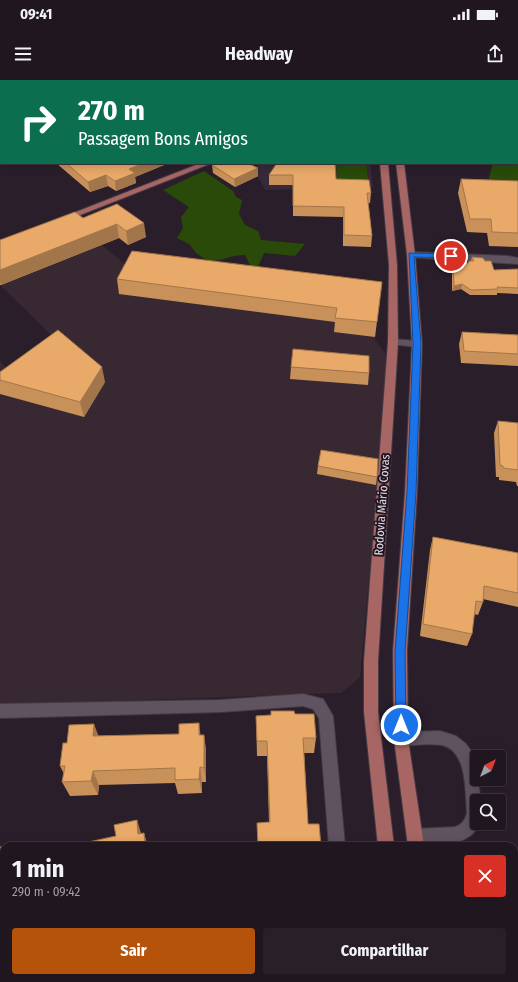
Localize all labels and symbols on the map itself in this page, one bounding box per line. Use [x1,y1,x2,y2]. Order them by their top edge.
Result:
pin [434,239,468,273]
street label: Rodovia Mário Covas [371,454,393,556]
position arrow [380,704,422,746]
north arrow [470,750,506,786]

